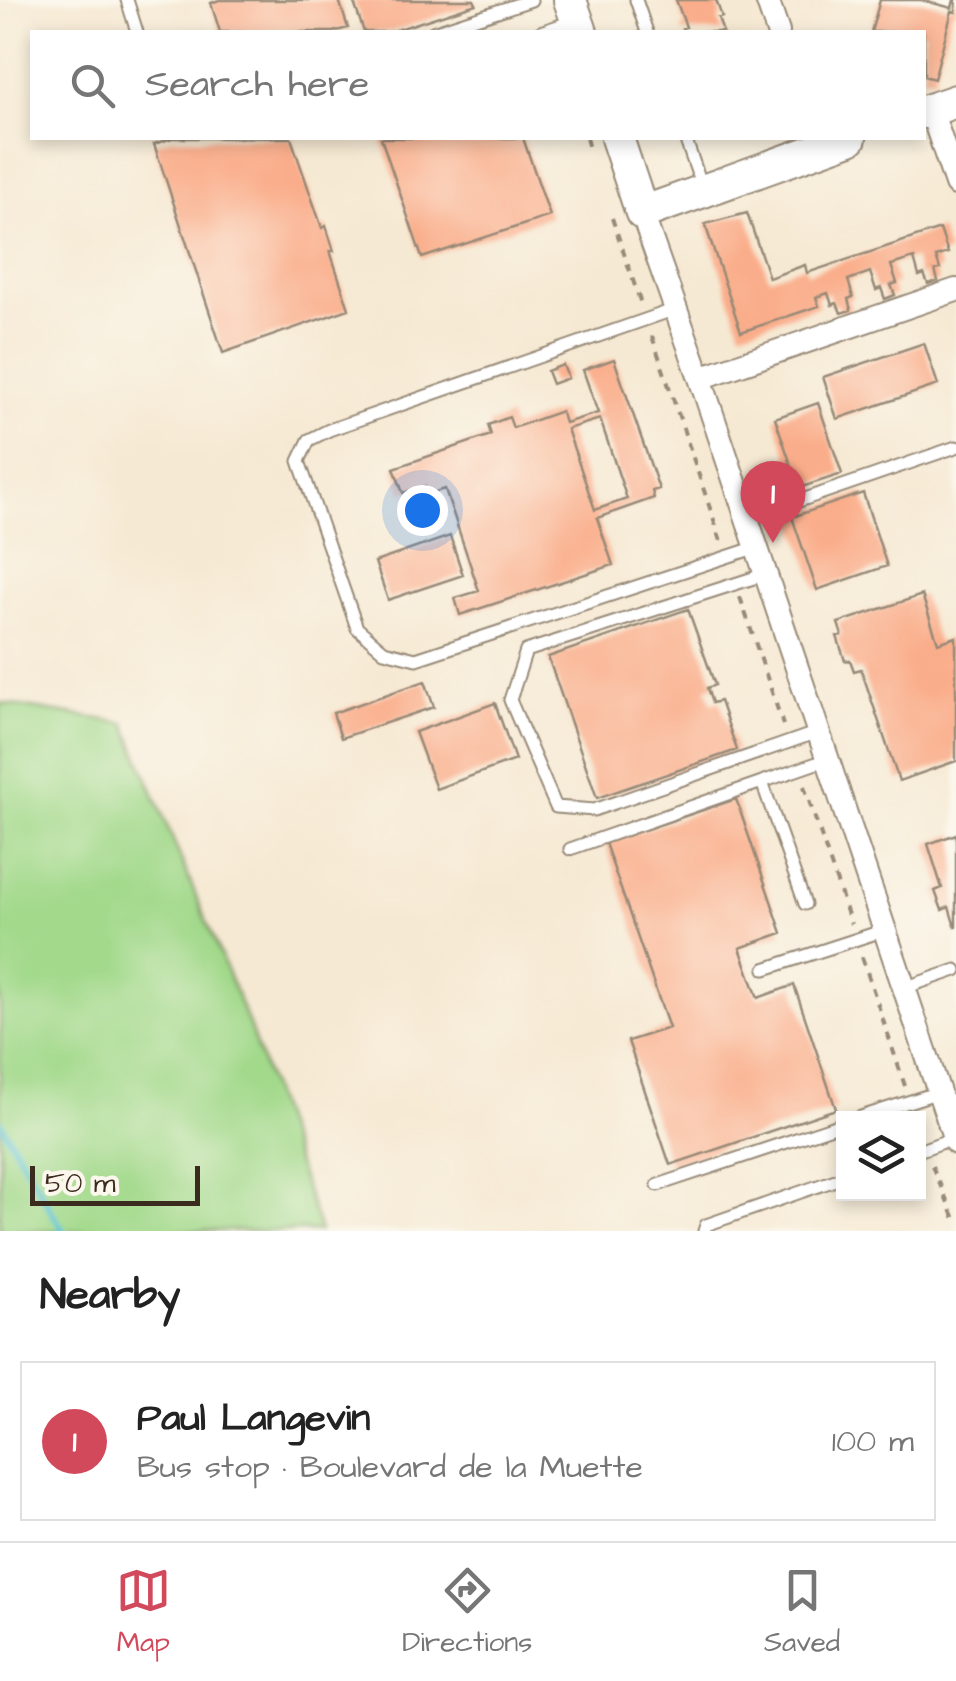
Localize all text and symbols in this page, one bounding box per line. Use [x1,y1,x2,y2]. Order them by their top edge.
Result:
search box [30,30,926,140]
icon: search [65,58,120,113]
text: Search here [145,59,369,111]
pin: 1 [740,460,806,543]
your location [397,485,448,536]
map controls [836,1111,926,1201]
button: layers [836,1111,926,1201]
scale bar [30,1161,200,1206]
text: 50 m [45,1164,116,1203]
text: Nearby [40,1267,180,1325]
text: Paul Langevin [137,1393,370,1445]
text: 1 [72,1419,77,1464]
text: 100 m [832,1419,914,1464]
text: Bus stop · Boulevard de la Muette [137,1445,643,1490]
tab: Map [116,1563,171,1662]
tab: Directions [402,1563,532,1662]
tab: Saved [764,1563,840,1662]

